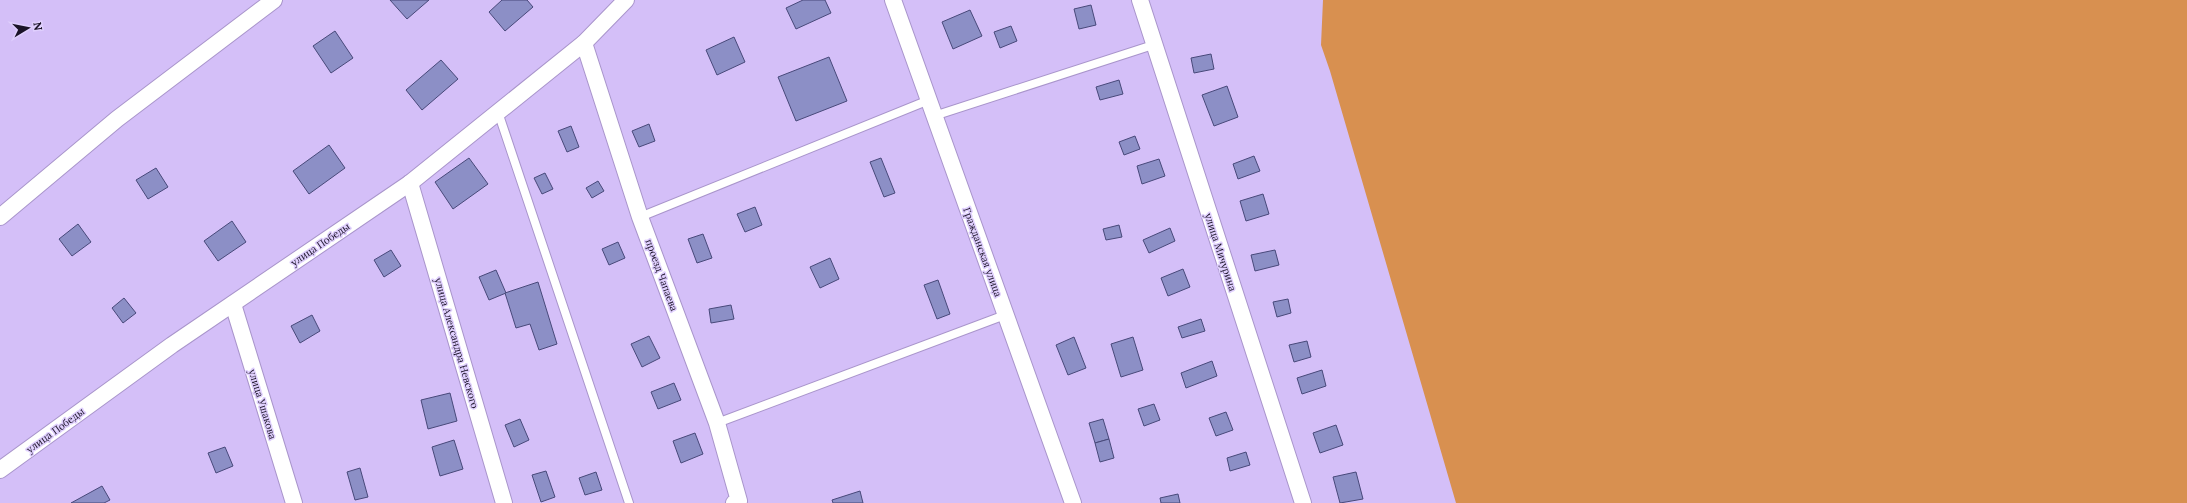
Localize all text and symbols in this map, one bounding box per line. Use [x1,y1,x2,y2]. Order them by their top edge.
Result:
north arrow [8,8,48,48]
text: N [30,21,46,32]
street label: Гражданская улица [960,206,1005,299]
street label: улица Мичурина [1202,212,1239,293]
street label: улица Победы [288,220,352,269]
street label: проезд Чапаева [642,237,681,313]
street label: улица Александра Невского [432,276,481,410]
street label: улица Ушакова [246,368,279,441]
street label: улица Победы [24,405,87,456]

